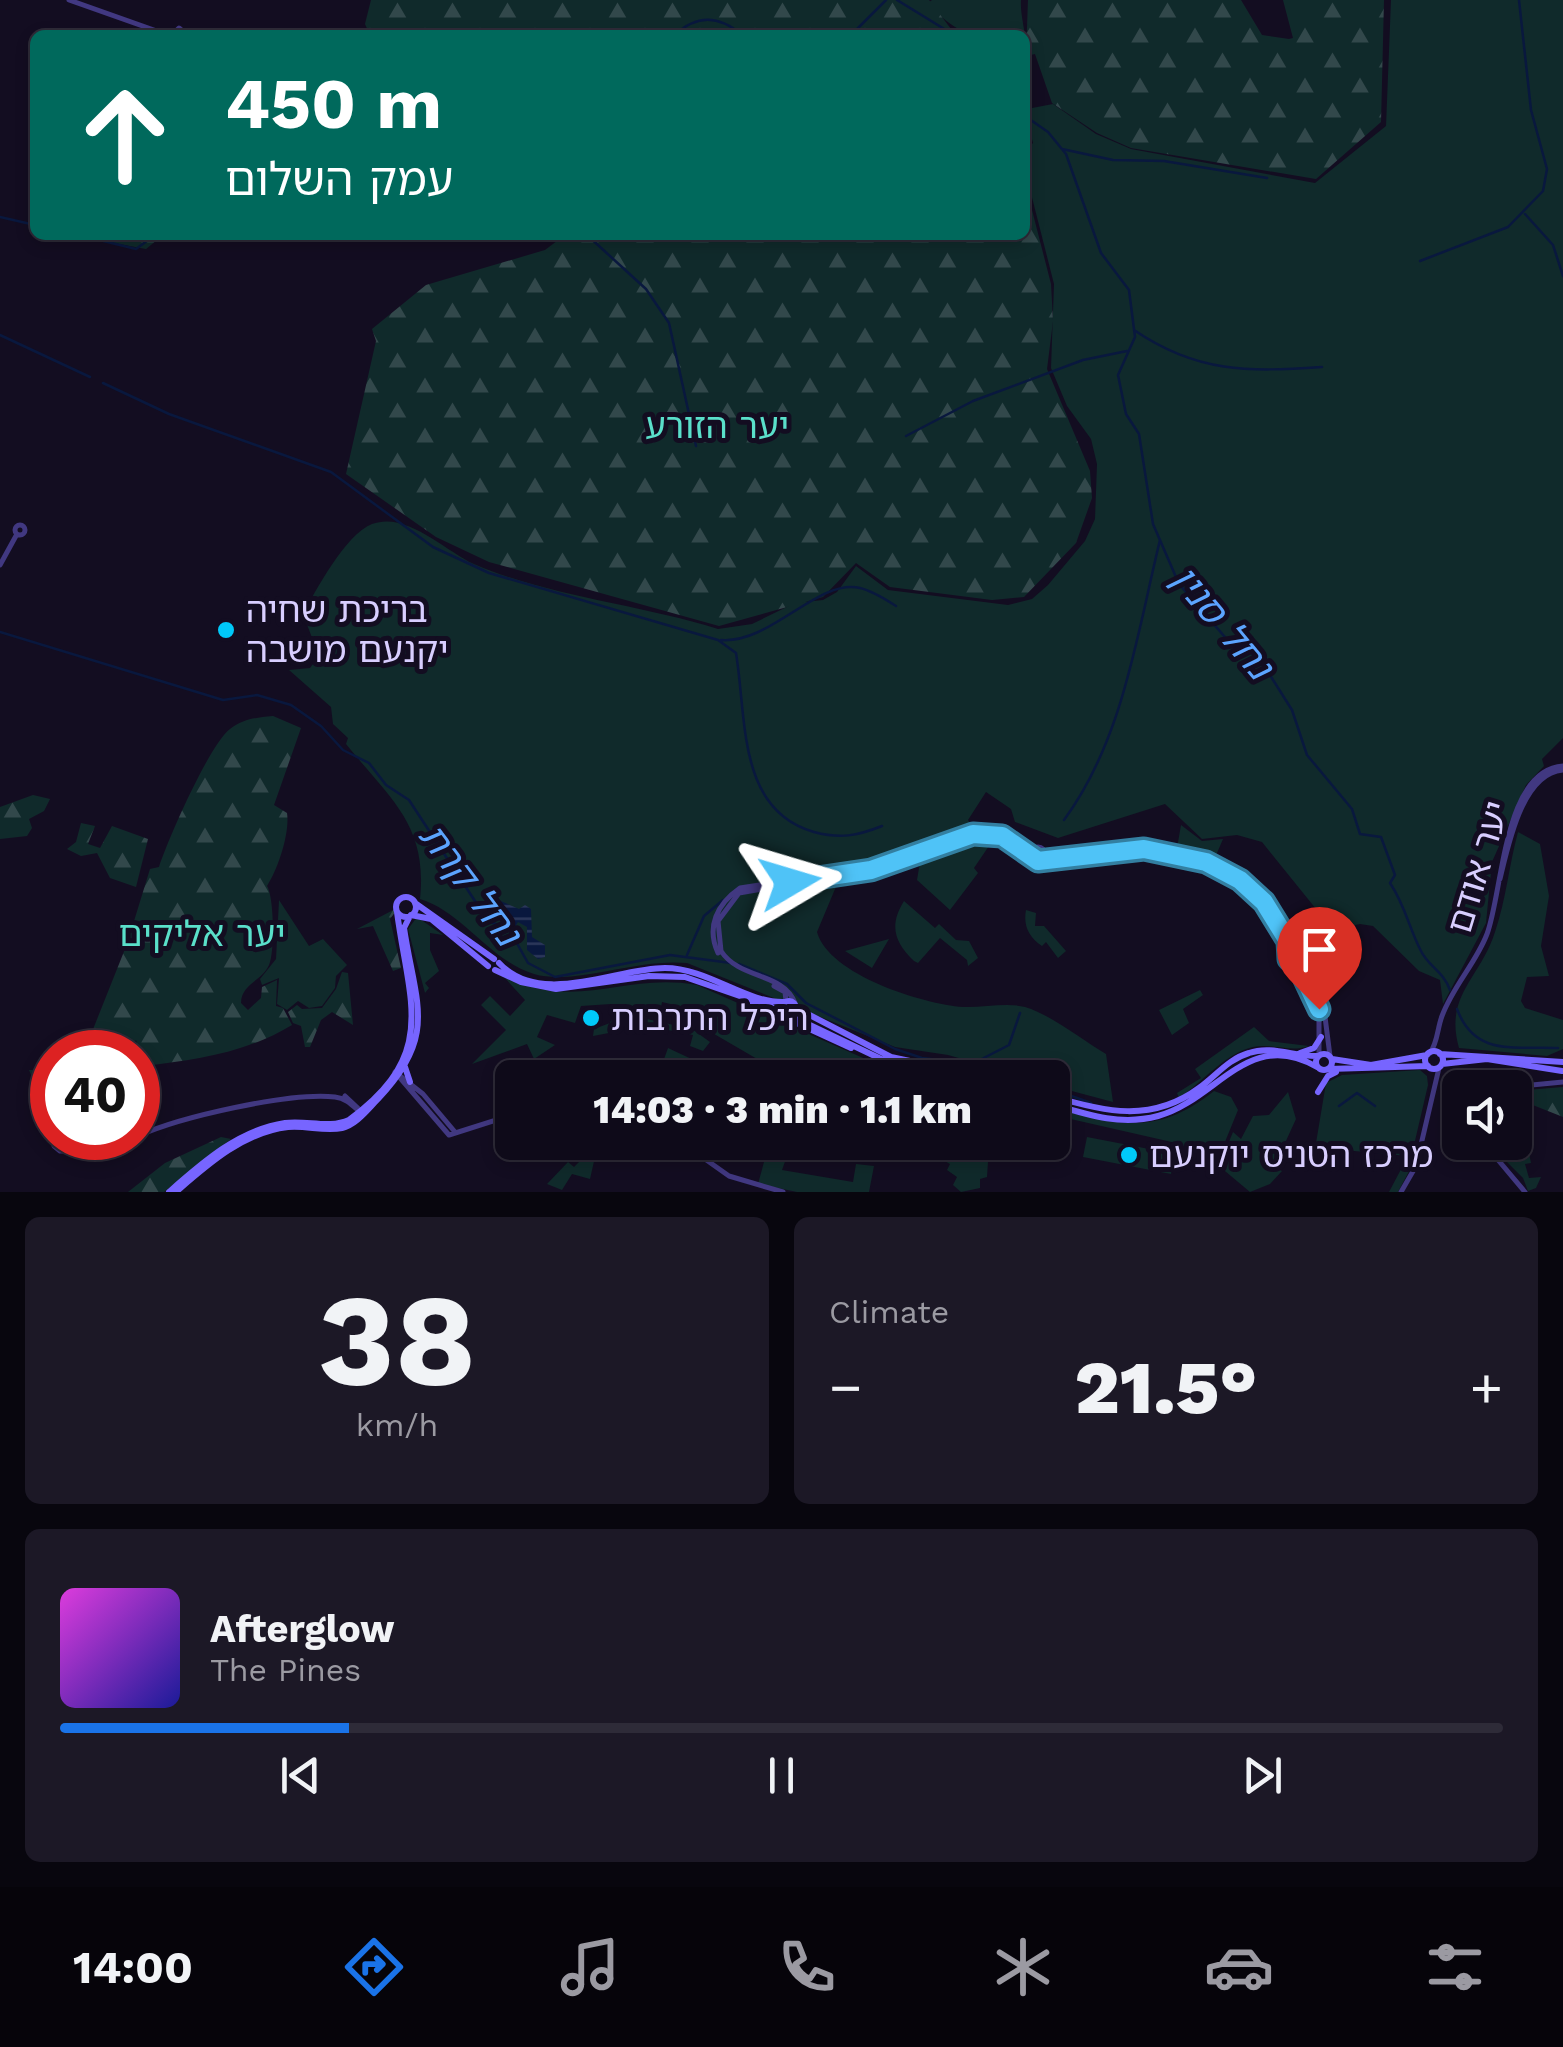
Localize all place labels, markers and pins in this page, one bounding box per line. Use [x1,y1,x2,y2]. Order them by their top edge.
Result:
place label: בריכת שחיה יקנעם מושבה [246,589,448,671]
marker: בריכת שחיה יקנעם מושבה [215,619,237,641]
pin [1277,907,1362,1010]
place label: היכל התרבות [611,997,809,1039]
marker: היכל התרבות [580,1007,602,1029]
place label: מרכז הטניס יוקנעם [1149,1134,1433,1176]
marker: מרכז הטניס יוקנעם [1118,1144,1140,1166]

